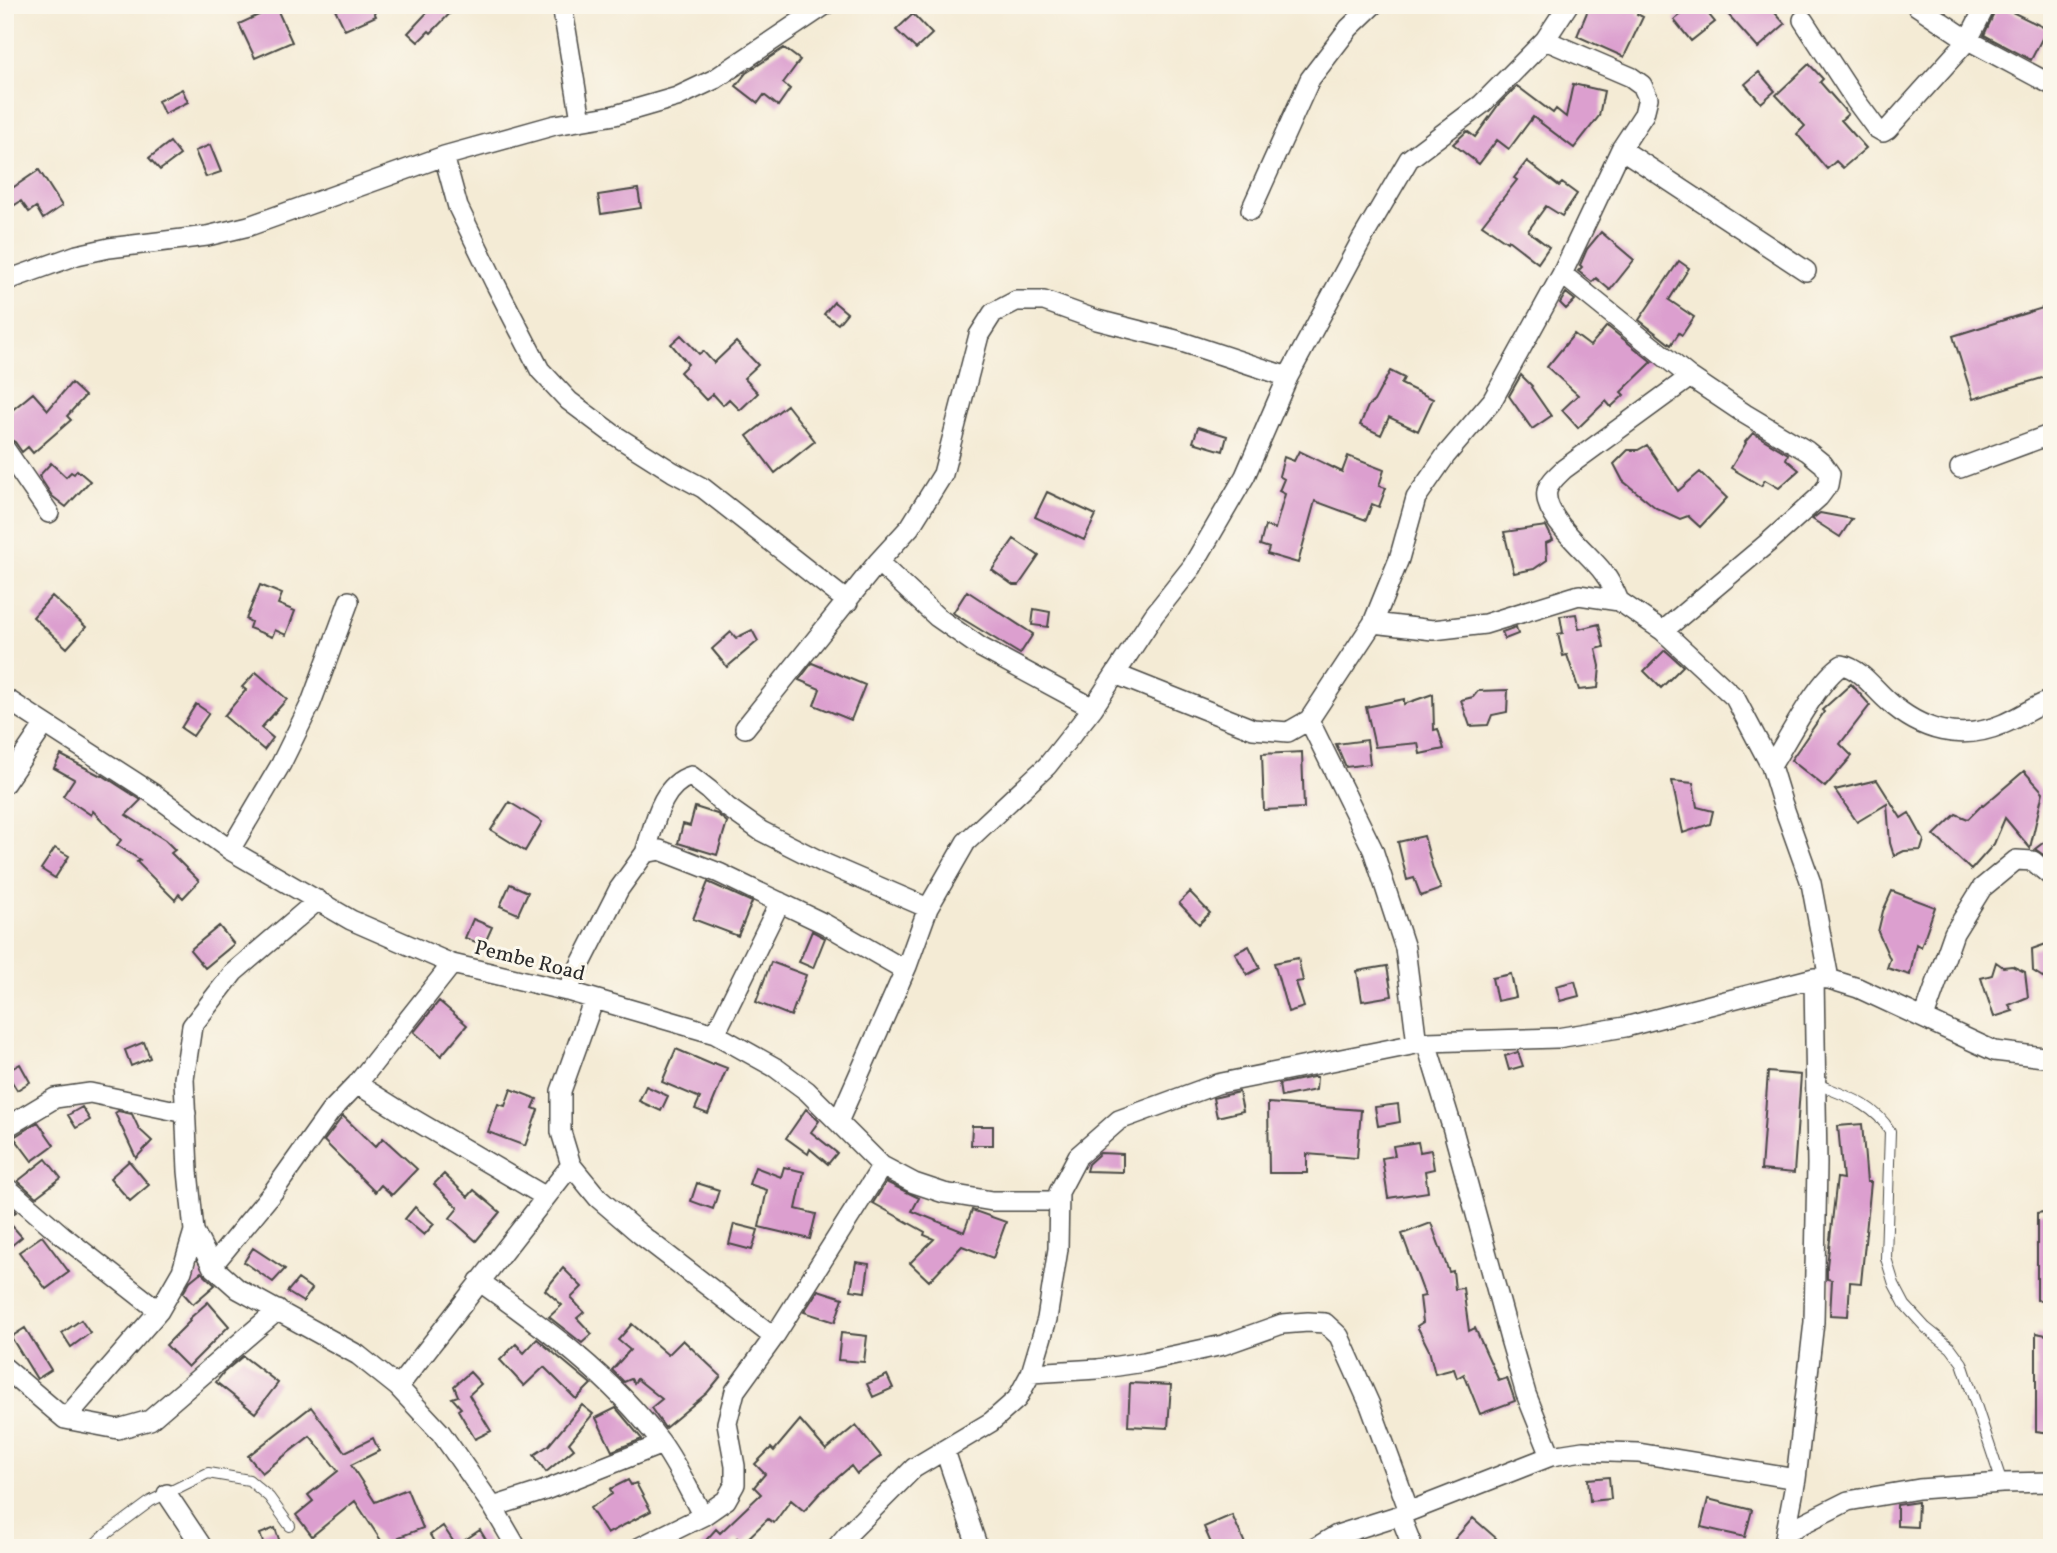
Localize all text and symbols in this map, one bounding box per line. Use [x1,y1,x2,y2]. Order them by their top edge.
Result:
street label: Pembe Road [471,934,588,989]

